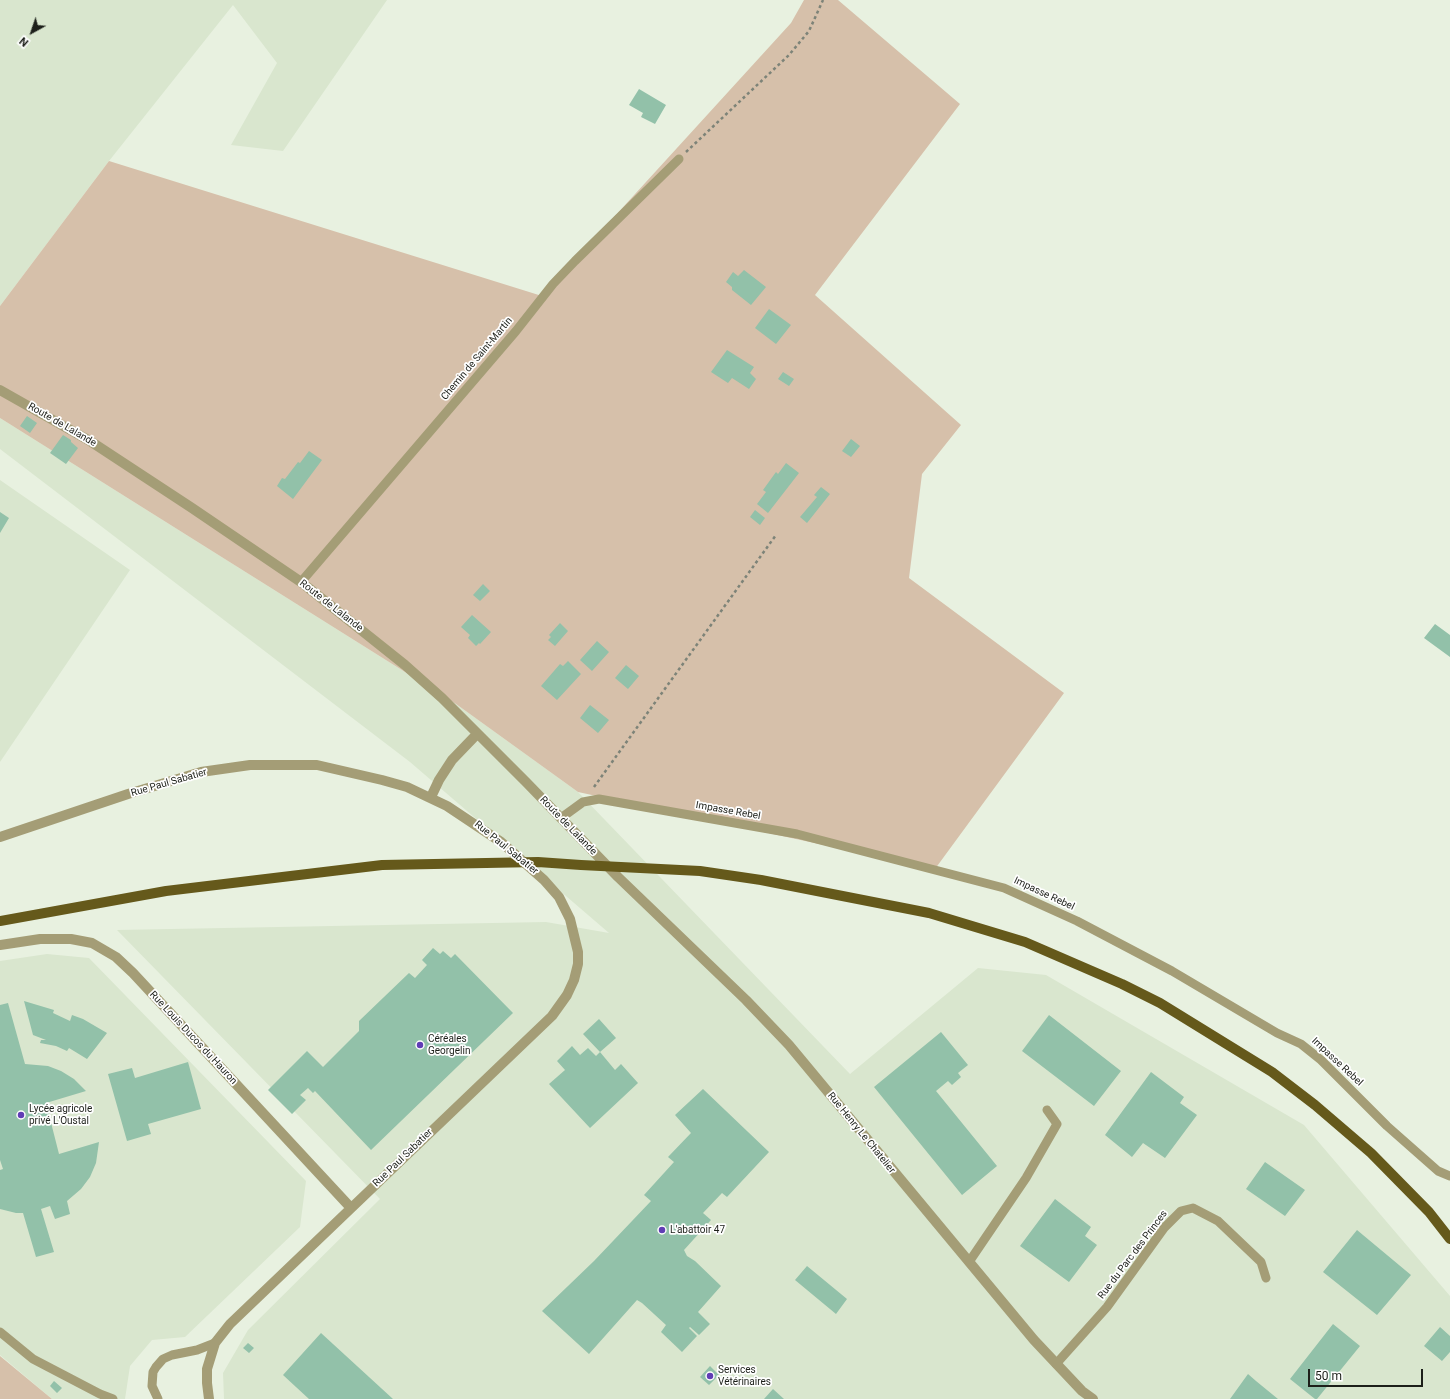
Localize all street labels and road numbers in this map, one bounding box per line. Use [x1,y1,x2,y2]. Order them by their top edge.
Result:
street label: Chemin de Saint-Martin [439,315,515,403]
street label: Route de Lalande [26,401,98,449]
street label: Route de Lalande [297,578,365,634]
street label: Rue Paul Sabatier [130,766,208,800]
street label: Route de Lalande [537,794,599,858]
street label: Impasse Rebel [695,799,761,823]
street label: Rue Paul Sabatier [472,819,540,877]
street label: Impasse Rebel [1012,875,1076,913]
street label: Rue Louis Ducos du Hauron [147,989,239,1087]
street label: Impasse Rebel [1309,1035,1365,1089]
street label: Rue Henry Le Chatelier [825,1090,897,1176]
street label: Rue Paul Sabatier [371,1126,435,1190]
street label: Rue du Parc des Princes [1096,1208,1170,1302]

